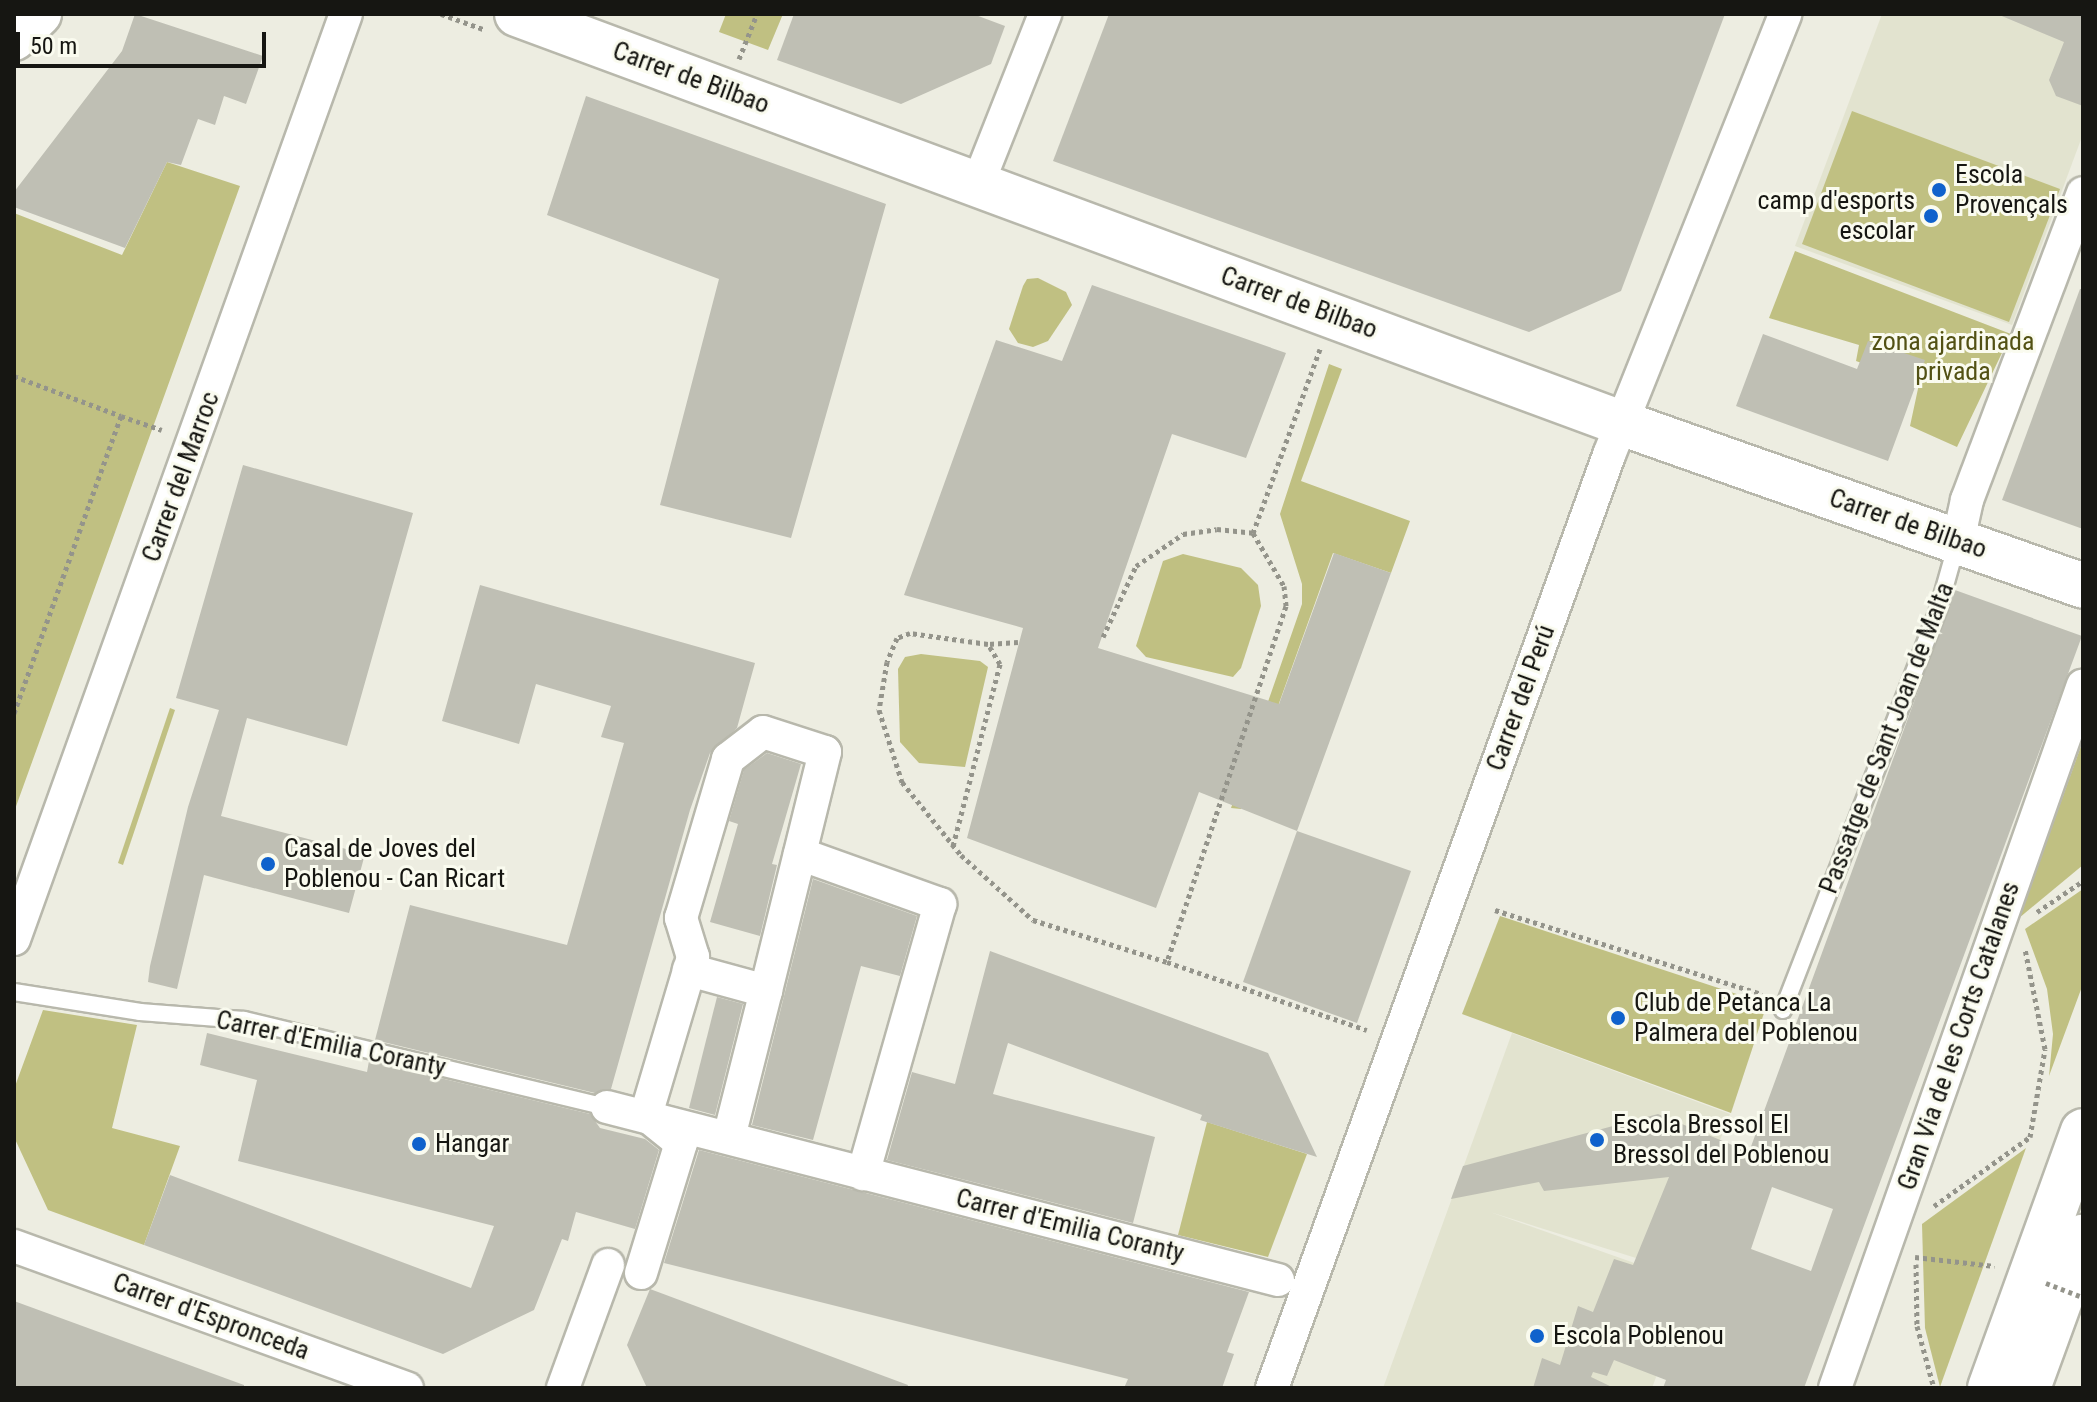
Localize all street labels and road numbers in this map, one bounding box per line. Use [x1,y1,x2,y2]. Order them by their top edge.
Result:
street label: Carrer de Bilbao [608,35,774,121]
street label: Carrer de Bilbao [1216,260,1382,346]
street label: Carrer del Marroc [136,388,226,566]
street label: Carrer de Bilbao [1825,482,1991,566]
street label: Passatge de Sant Joan de Malta [1813,578,1961,898]
street label: Carrer del Perú [1480,621,1562,775]
street label: Gran Via de les Corts Catalanes [1892,878,2026,1194]
street label: Carrer d'Emilia Coranty [213,1004,449,1084]
street label: Carrer d'Emilia Coranty [953,1183,1187,1269]
street label: Carrer d'Espronceda [109,1267,313,1367]

